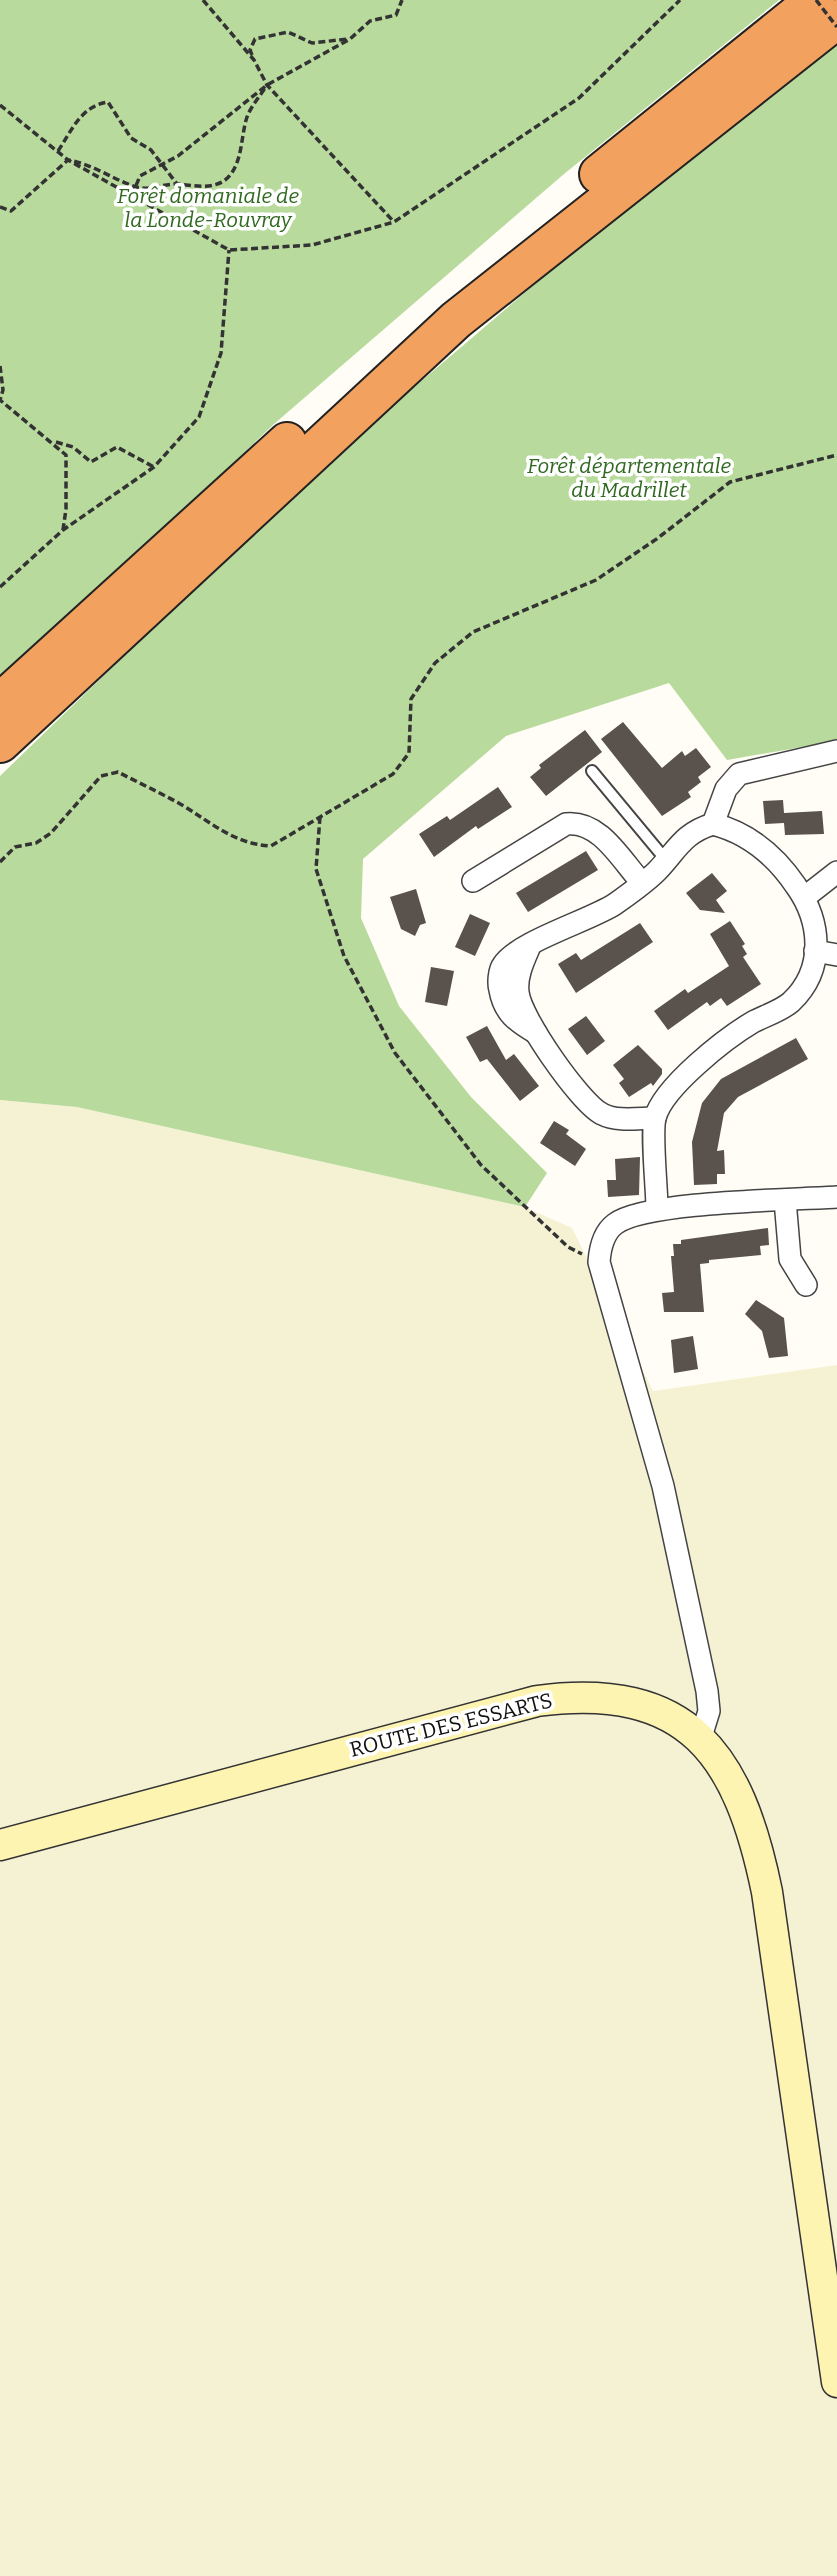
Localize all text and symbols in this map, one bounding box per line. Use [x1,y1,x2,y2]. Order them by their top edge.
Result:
park label: Forêt domaniale de la Londe-Rouvray [117,183,299,233]
park label: Forêt départementale du Madrillet [527,453,732,503]
street label: ROUTE DES ESSARTS [347,1687,555,1763]

